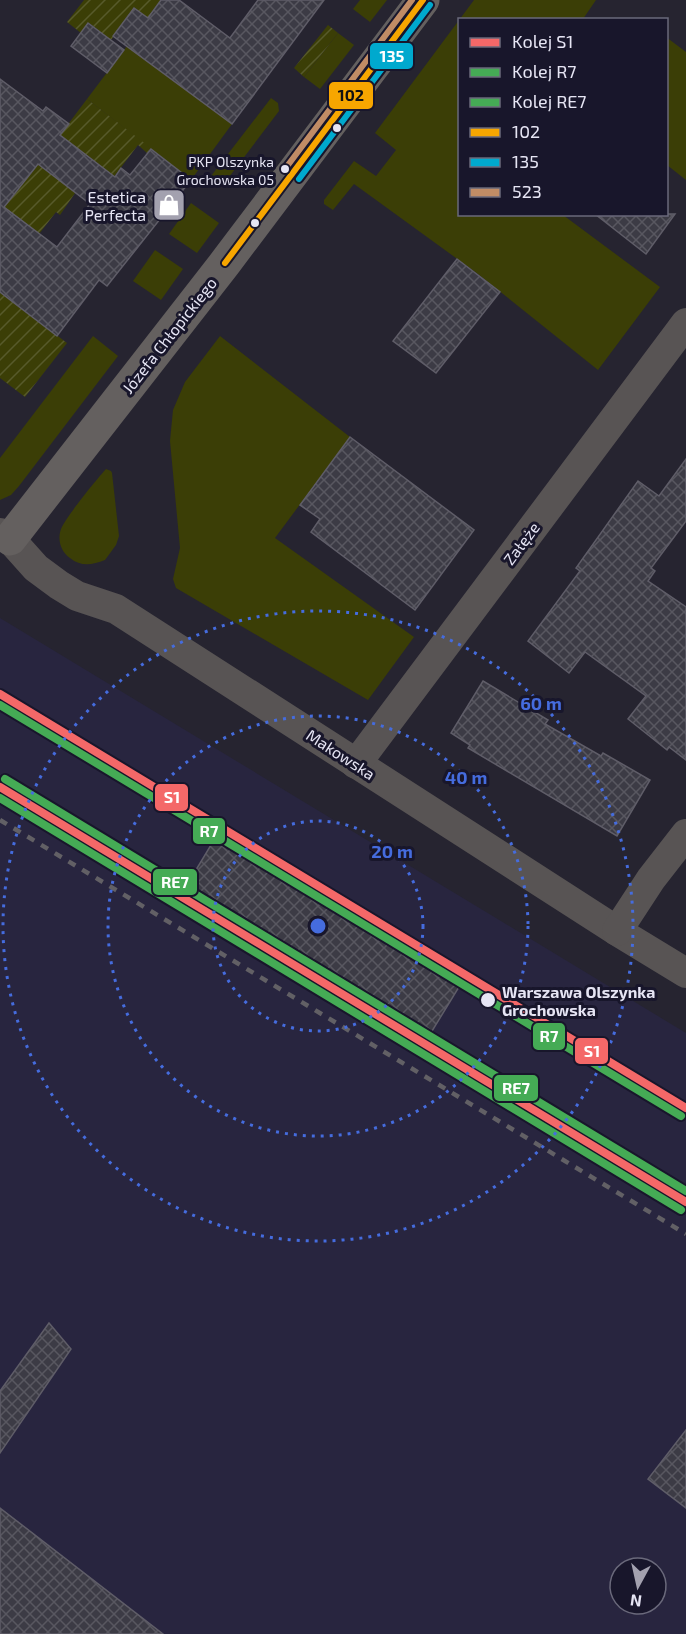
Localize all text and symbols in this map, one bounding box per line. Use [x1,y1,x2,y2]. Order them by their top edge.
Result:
legend [458,18,668,216]
text: Kolej S1 [512,30,573,52]
line badge: 135 [369,42,414,70]
text: 135 [380,46,405,65]
text: Kolej R7 [512,60,576,82]
line badge: 102 [328,81,374,110]
text: 102 [338,85,364,104]
text: Kolej RE7 [512,90,587,112]
text: 102 [512,120,540,142]
unlabelled marker [331,122,343,134]
text: 135 [512,150,539,172]
place label: PKP Olszynka Grochowska 05 [176,153,274,188]
marker: PKP Olszynka Grochowska 05 [279,163,291,175]
text: 523 [512,180,542,202]
place label: Estetica Perfecta [84,187,146,224]
shop icon: Estetica Perfecta [151,187,187,223]
unlabelled marker [249,217,261,229]
street label: Józefa Chłopickiego [118,273,220,397]
street label: Załęże [499,518,543,568]
text: 60 m [520,692,562,714]
street label: Makowska [303,725,379,783]
text: 40 m [445,766,487,788]
line badge: S1 [154,783,189,812]
text: S1 [164,787,180,806]
line badge: R7 [192,817,226,845]
text: R7 [200,821,219,840]
text: 20 m [371,840,413,862]
line badge: RE7 [152,868,198,896]
text: RE7 [161,872,190,891]
centre of rings [308,916,328,936]
place label: Warszawa Olszynka Grochowska [502,982,655,1019]
marker: Warszawa Olszynka Grochowska [479,991,497,1009]
line badge: R7 [532,1022,566,1051]
text: R7 [540,1026,559,1045]
line badge: S1 [574,1037,609,1065]
text: S1 [584,1041,600,1060]
line badge: RE7 [493,1074,539,1102]
text: RE7 [502,1078,531,1097]
north arrow [608,1556,668,1616]
text: N [629,1591,643,1612]

